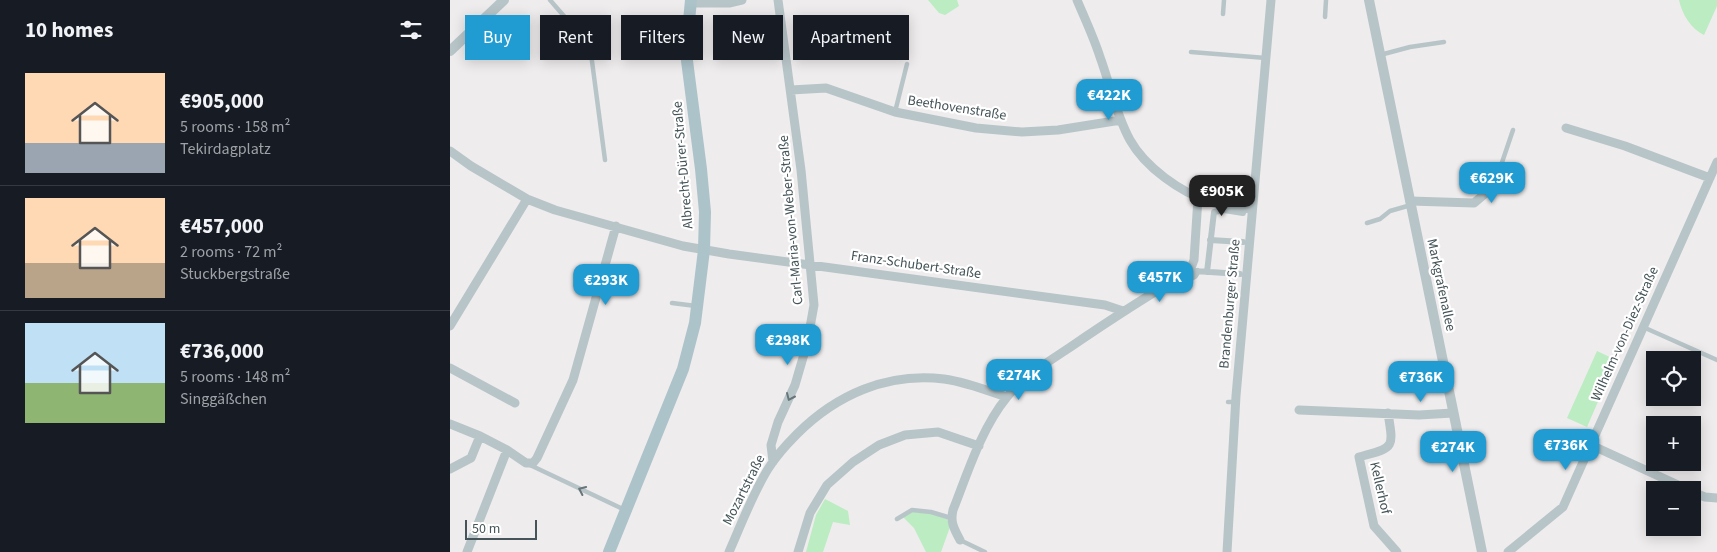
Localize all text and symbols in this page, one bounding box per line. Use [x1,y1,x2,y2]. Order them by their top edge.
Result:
text: 10 homes [25,15,113,45]
chip: Buy [465,15,530,60]
chip: Rent [540,15,611,60]
chip: Filters [621,15,703,60]
chip: New [713,15,783,60]
chip: Apartment [793,15,909,60]
icon: filters [397,16,425,44]
pin: €422K [1074,78,1144,121]
text: €422K [1087,84,1131,106]
text: €905,000 [180,86,264,116]
street label: Beethovenstraße [906,90,1008,126]
icon: home [65,93,125,153]
street label: Albrecht-Dürer-Straße [667,100,699,230]
text: 5 rooms · 158 m² [180,116,290,138]
street label: Carl-Maria-von-Weber-Straße [774,134,808,306]
text: Tekirdagplatz [180,138,271,160]
pin: €629K [1457,162,1527,204]
text: €629K [1470,167,1514,189]
pin: €905K [1187,174,1257,217]
text: €905K [1200,180,1244,202]
text: €457,000 [180,211,264,241]
icon: home [65,218,125,278]
street label: Markgrafenallee [1421,237,1461,333]
street label: Brandenburger Straße [1214,238,1246,370]
text: 2 rooms · 72 m² [180,241,282,263]
street label: Franz-Schubert-Straße [850,246,982,284]
pin: €457K [1125,260,1195,303]
text: Stuckbergstraße [180,263,290,285]
street label: Wilhelm-von-Diez-Straße [1586,263,1664,404]
pin: €293K [571,264,641,306]
text: €457K [1138,266,1182,288]
text: €293K [584,269,628,291]
pin: €298K [753,324,823,366]
text: €298K [766,329,810,351]
text: €736,000 [180,336,264,366]
icon: home [65,343,125,403]
map controls [1646,351,1701,536]
button: locate [1646,351,1701,406]
pin: €274K [984,358,1054,401]
pin: €736K [1386,360,1456,403]
text: €274K [997,364,1041,386]
text: 5 rooms · 148 m² [180,366,290,388]
text: €736K [1399,366,1443,388]
text: Singgäßchen [180,388,267,410]
one-way arrow [785,392,796,401]
button: + [1646,416,1701,471]
pin: €736K [1531,428,1601,471]
pin: €274K [1418,430,1488,473]
text: €736K [1544,434,1588,456]
text: €274K [1431,436,1475,458]
street label: Mozartstraße [718,451,770,529]
street label: Kellerhof [1364,460,1396,517]
button: − [1646,481,1701,536]
one-way arrow [578,485,587,496]
scale bar [465,517,538,540]
text: 50 m [472,519,500,539]

